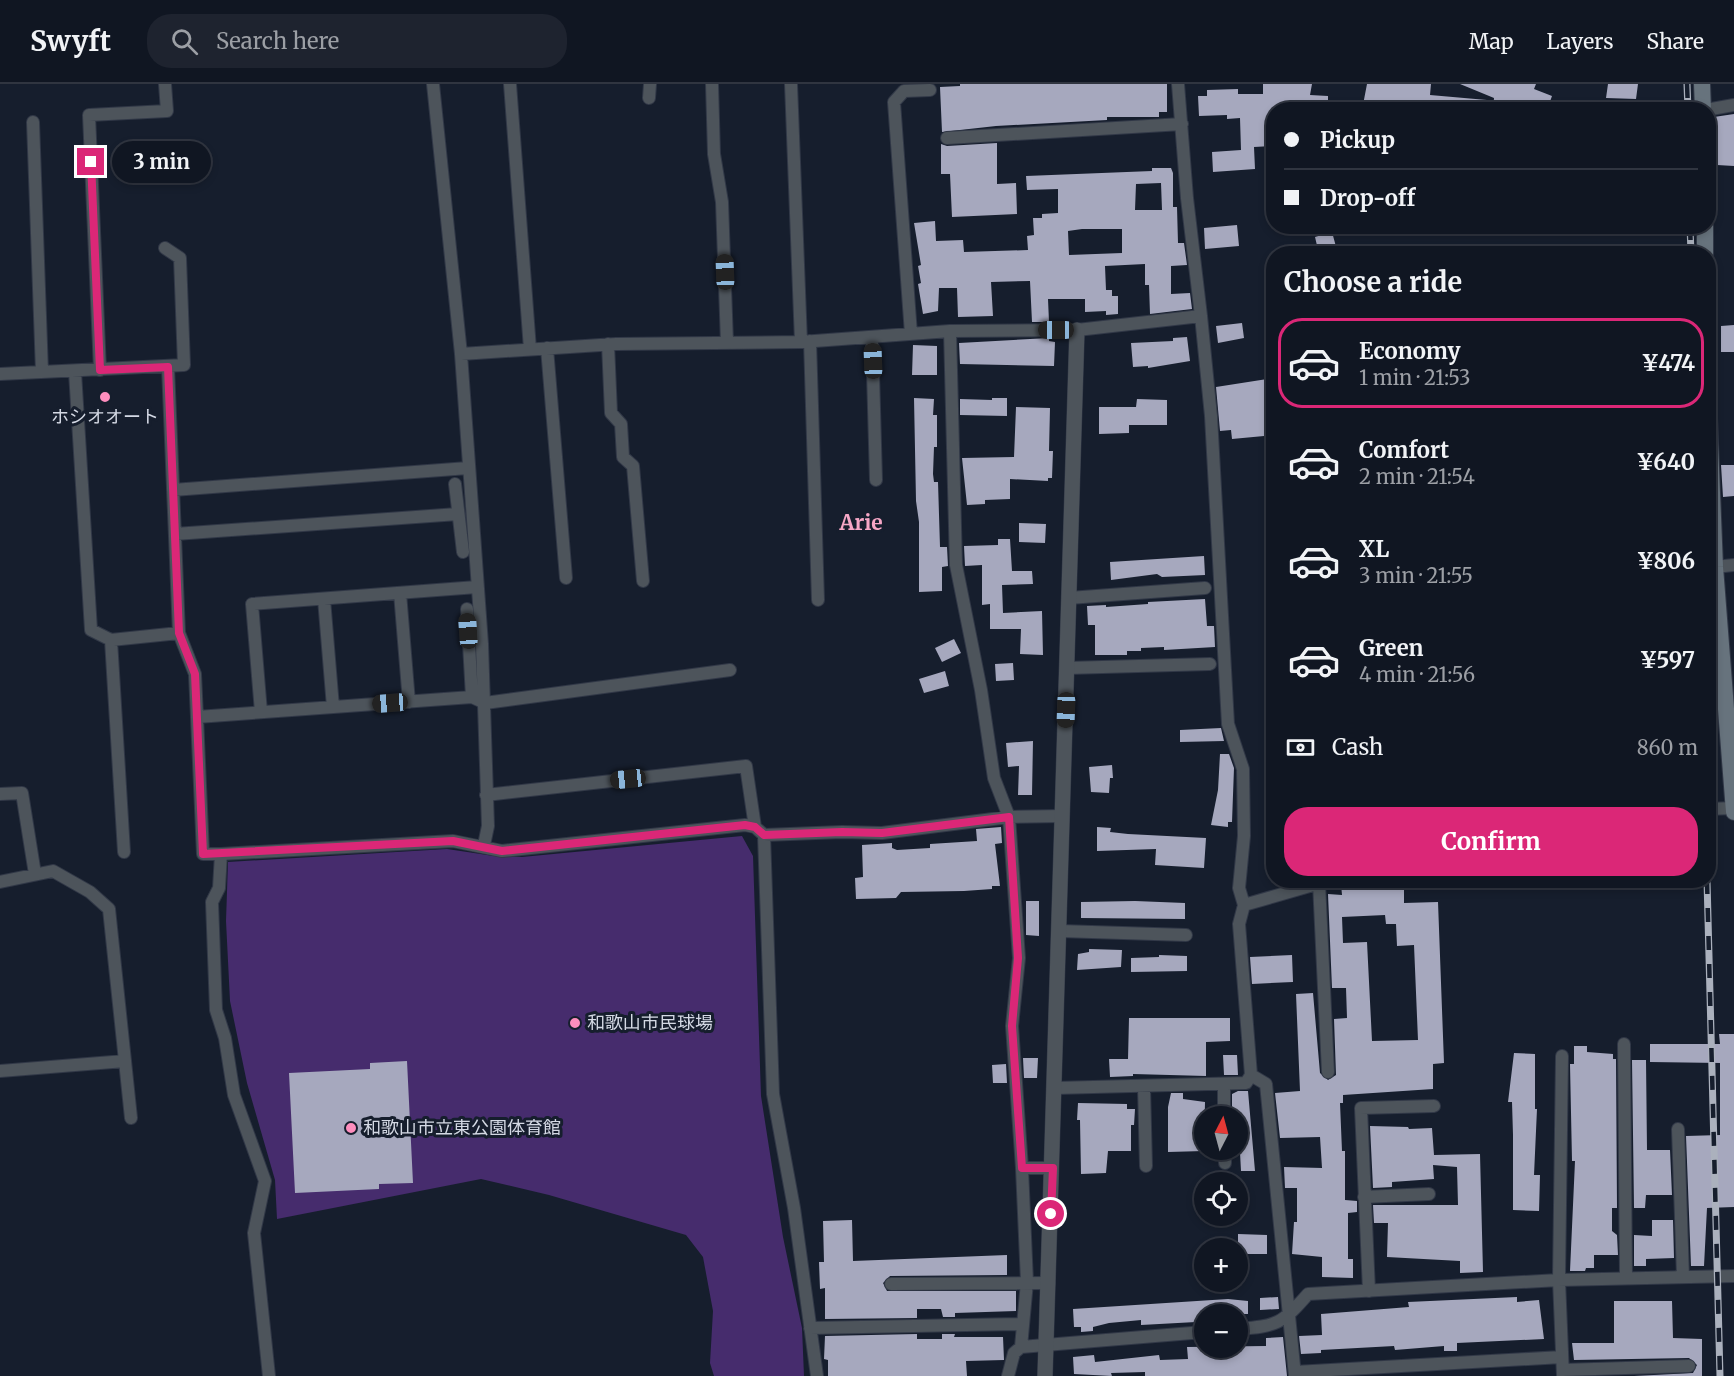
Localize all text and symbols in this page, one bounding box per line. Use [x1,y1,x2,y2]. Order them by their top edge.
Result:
search box [147,14,567,68]
text: Swyft [30,23,111,59]
icon: search [168,25,201,58]
text: Search here [216,27,339,55]
text: Map [1469,28,1514,55]
text: Layers [1547,28,1614,55]
text: Share [1647,28,1704,55]
text: Pickup [1320,126,1395,154]
callout: 3 min [112,141,211,183]
route end [77,148,104,175]
text: 3 min [133,149,190,174]
text: Drop-off [1320,184,1415,212]
car [715,254,735,290]
text: Choose a ride [1284,265,1462,299]
car [1038,321,1074,339]
icon: car [1287,336,1341,390]
text: Economy [1359,337,1460,365]
car [863,343,883,379]
text: ¥474 [1642,349,1695,377]
text: 1 min · 21:53 [1359,365,1471,390]
marker: ホシオオート [98,390,112,404]
place label: ホシオオート [51,405,159,428]
icon: car [1287,435,1341,489]
text: Comfort [1359,436,1449,464]
text: ¥640 [1637,448,1695,476]
text: 2 min · 21:54 [1359,464,1475,489]
district label: Arie [838,509,883,536]
icon: car [1287,534,1341,588]
text: XL [1359,535,1389,563]
text: ¥806 [1637,547,1695,575]
text: 3 min · 21:55 [1359,563,1473,588]
car [458,612,478,650]
icon: car [1287,633,1341,687]
text: Green [1359,634,1423,662]
text: ¥597 [1640,646,1695,674]
text: 4 min · 21:56 [1359,662,1475,687]
car [1056,692,1076,728]
car [371,693,409,713]
icon: cash [1284,731,1317,764]
text: Cash [1332,733,1383,761]
text: 860 m [1637,735,1698,760]
car [609,768,647,790]
button: Confirm [1284,807,1698,876]
place label: 和歌山市民球場 [587,1011,713,1034]
marker: 和歌山市民球場 [568,1016,582,1030]
north arrow [1194,1106,1248,1160]
map controls [1194,1106,1248,1358]
place label: 和歌山市立東公園体育館 [363,1116,561,1139]
marker: 和歌山市立東公園体育館 [344,1121,358,1135]
button: locate [1194,1172,1248,1226]
route start [1037,1200,1064,1227]
button: + [1194,1238,1248,1292]
button: − [1194,1304,1248,1358]

